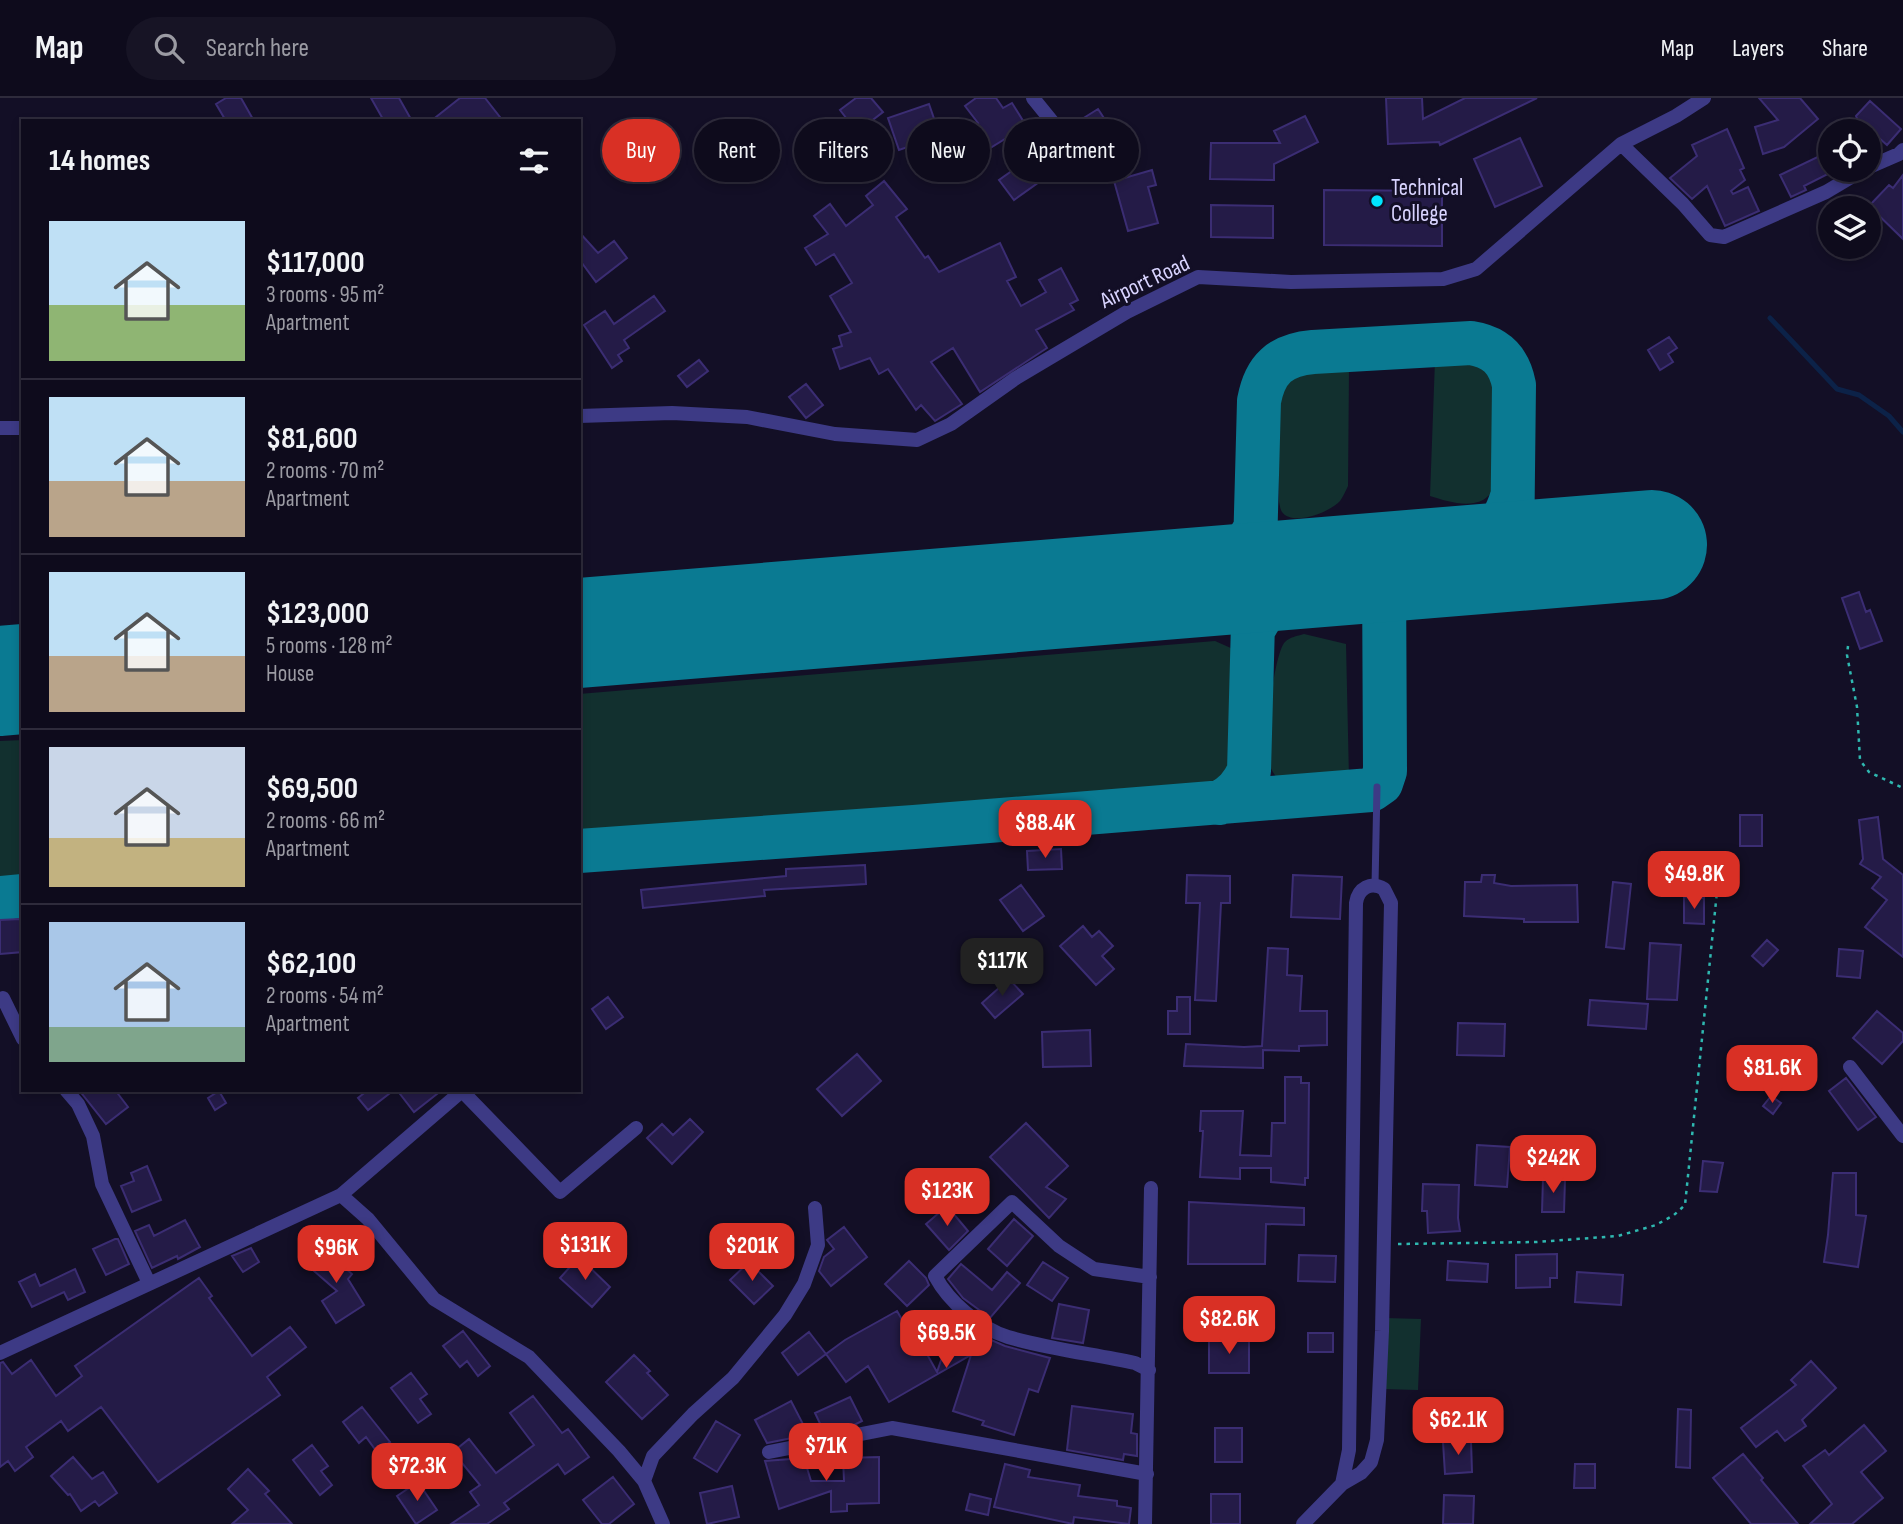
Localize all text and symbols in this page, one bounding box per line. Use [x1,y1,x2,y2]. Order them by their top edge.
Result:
search box [126,17,616,80]
text: Map [35,28,84,68]
icon: search [150,29,188,67]
text: Search here [206,33,309,64]
text: Map [1661,34,1694,63]
text: Layers [1732,34,1784,63]
text: Share [1822,34,1868,63]
chip: Buy [602,119,680,182]
chip: Rent [694,119,780,182]
chip: Filters [794,119,893,182]
chip: New [907,119,990,182]
chip: Apartment [1004,119,1139,182]
map controls [1818,119,1881,259]
button: locate [1818,119,1881,182]
icon: filters [515,142,553,180]
text: 14 homes [49,143,150,179]
place label: Technical College [1391,174,1463,228]
marker: Technical College [1369,193,1385,209]
button: layers [1818,196,1881,259]
text: $117,000 [266,245,364,281]
icon: home [105,249,189,333]
street label: Airport Road [1095,249,1194,315]
text: 3 rooms · 95 m² [266,281,385,309]
text: Apartment [266,309,350,337]
text: $81,600 [266,421,357,457]
icon: home [105,425,189,509]
text: 2 rooms · 70 m² [266,457,384,485]
text: Apartment [266,485,350,513]
text: $123,000 [266,596,369,632]
icon: home [105,600,189,684]
text: 5 rooms · 128 m² [266,632,393,660]
text: House [266,660,314,688]
text: $69,500 [266,771,358,807]
icon: home [105,775,189,859]
pin: $88.4K [988,800,1102,860]
text: 2 rooms · 66 m² [266,807,385,835]
text: $88.4K [1015,809,1075,837]
text: Apartment [266,835,350,863]
pin: $49.8K [1637,852,1751,911]
text: $49.8K [1664,860,1724,888]
pin: $117K [953,939,1051,998]
text: $62,100 [266,946,356,982]
text: $117K [976,947,1028,975]
icon: home [105,950,189,1034]
text: 2 rooms · 54 m² [266,982,384,1010]
text: Apartment [266,1010,350,1038]
pin: $81.6K [1715,1046,1829,1105]
text: $81.6K [1742,1054,1802,1082]
pin: $242K [1504,1136,1602,1195]
text: $242K [1526,1144,1580,1172]
pin: $123K [898,1168,996,1228]
text: $123K [921,1177,973,1205]
pin: $131K [536,1222,634,1282]
pin: $201K [703,1224,801,1283]
pin: $96K [295,1226,377,1285]
text: $131K [559,1231,611,1259]
text: $201K [725,1232,779,1260]
text: $96K [314,1234,358,1262]
pin: $82.6K [1172,1296,1286,1356]
text: $82.6K [1199,1305,1259,1333]
pin: $69.5K [889,1310,1003,1370]
text: $69.5K [916,1319,976,1347]
pin: $62.1K [1401,1398,1515,1457]
text: $62.1K [1429,1406,1487,1434]
pin: $71K [785,1424,867,1483]
text: $71K [805,1432,847,1460]
pin: $72.3K [360,1444,474,1503]
text: $72.3K [388,1452,446,1480]

